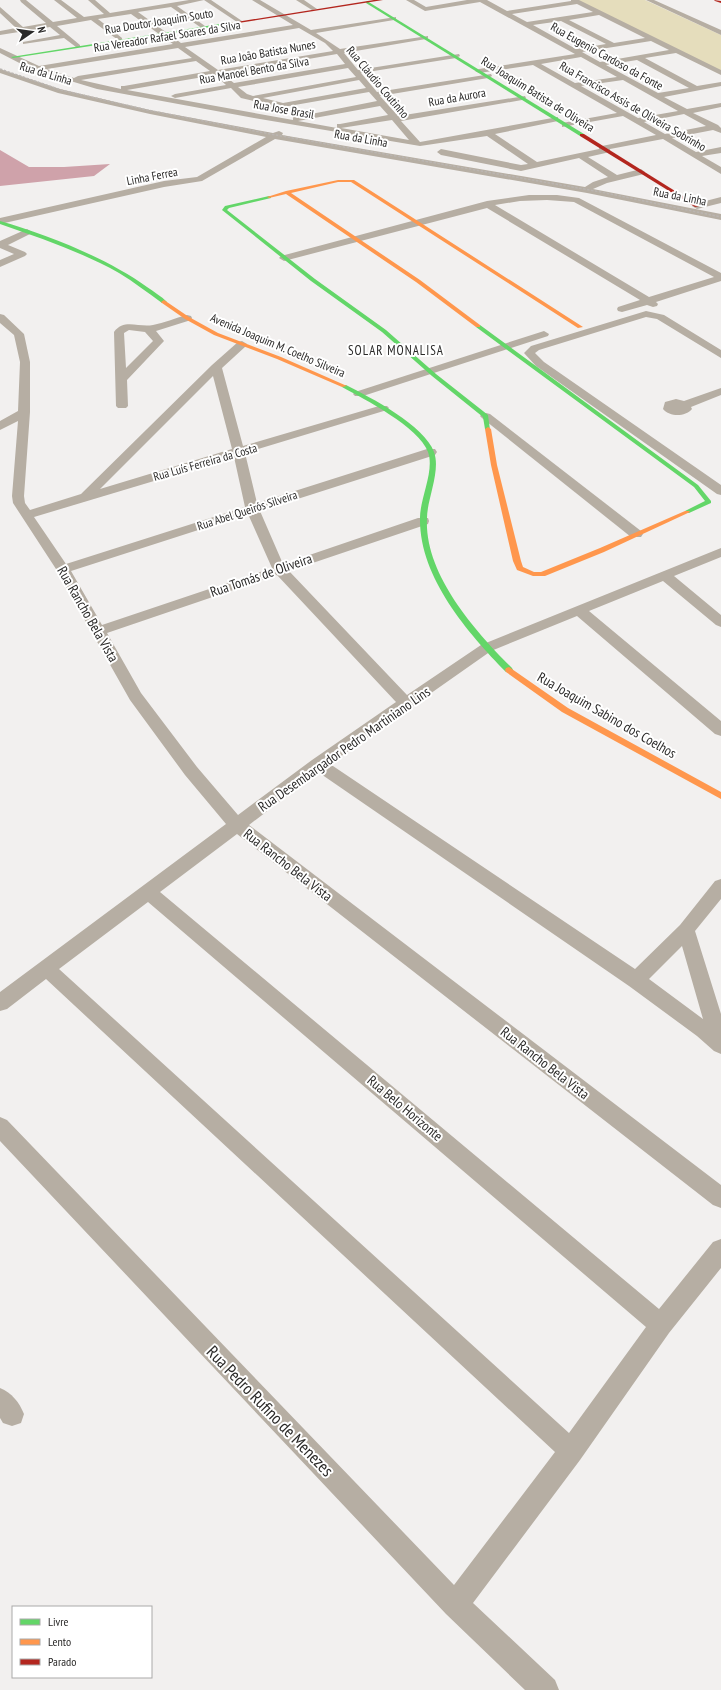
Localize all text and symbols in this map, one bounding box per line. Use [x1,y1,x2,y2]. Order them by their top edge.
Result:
street label: Rua Doutor Joaquim Souto [104,5,214,37]
north arrow [12,12,52,52]
street label: Rua Vereador Rafael Soares da Silva [93,17,242,55]
street label: Rua Eugenio Cardoso da Fonte [548,19,666,93]
text: N [34,25,49,34]
street label: Rua João Batista Nunes [219,36,317,68]
street label: Rua Cláudio Coutinho [344,43,412,121]
street label: Rua Manoel Bento da Silva [198,53,310,87]
street label: Rua Joaquim Batista de Oliveira [479,53,598,135]
street label: Rua da Linha [18,58,74,88]
street label: Rua Francisco Assis de Oliveira Sobrinho [557,58,709,154]
street label: Rua da Aurora [427,85,487,109]
street label: Rua Jose Brasil [253,96,316,122]
street label: Rua da Linha [333,126,389,150]
street label: Linha Ferrea [125,164,179,188]
street label: Rua da Linha [652,184,708,209]
street label: Avenida Joaquim M. Coelho Silveira [208,310,348,380]
district label: SOLAR MONALISA [348,342,444,359]
street label: Rua Luís Ferreira da Costa [151,440,259,484]
street label: Rua Abel Queirós Silveira [195,487,299,533]
street label: Rua Tomás de Oliveira [208,549,314,601]
street label: Rua Rancho Bela Vista [53,563,123,665]
street label: Rua Joaquim Sabino dos Coelhos [534,668,680,762]
street label: Rua Desembargador Pedro Martiniano Lins [254,682,434,815]
street label: Rua Rancho Bela Vista [240,825,336,905]
street label: Rua Rancho Bela Vista [497,1023,593,1103]
street label: Rua Belo Horizonte [364,1071,447,1145]
street label: Rua Pedro Rufino de Menezes [202,1341,338,1481]
legend [12,1606,152,1678]
text: Livre [48,1614,69,1629]
text: Lento [48,1634,71,1649]
text: Parado [48,1654,76,1669]

